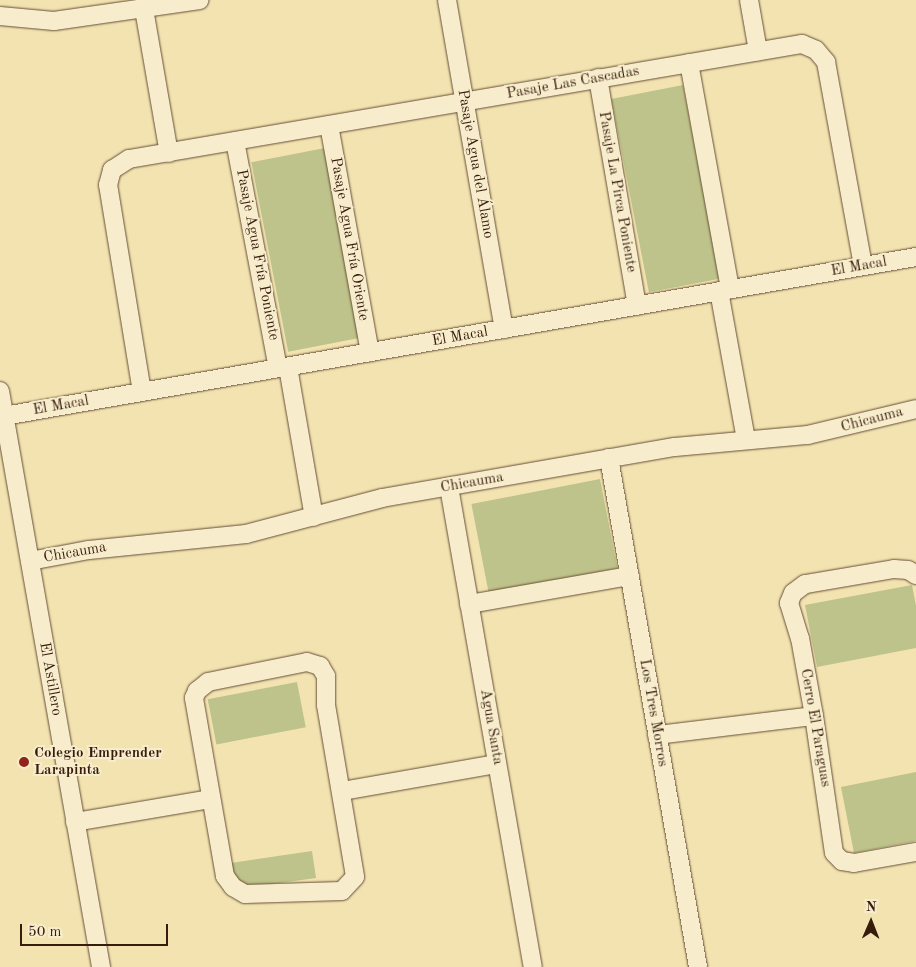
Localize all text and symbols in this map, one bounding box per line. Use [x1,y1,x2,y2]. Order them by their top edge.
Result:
street label: Pasaje Las Cascadas [505,62,641,104]
street label: Pasaje Agua del Álamo [453,88,497,240]
street label: Pasaje La Pirca Poniente [594,110,640,274]
street label: Pasaje Agua Fría Oriente [326,156,372,322]
street label: Pasaje Agua Fría Poniente [232,168,282,342]
street label: El Macal [830,253,888,281]
street label: El Macal [431,323,489,351]
street label: El Macal [32,392,90,420]
street label: Chicauma [839,403,905,437]
street label: Chicauma [439,469,505,497]
street label: Chicauma [42,539,108,567]
street label: El Astillero [35,641,65,717]
street label: Los Tres Morros [635,658,671,768]
street label: Cerro El Paraguas [796,667,834,789]
street label: Agua Santa [475,688,507,766]
place label: Colegio Emprender Larapinta [34,744,162,779]
marker: Colegio Emprender Larapinta [18,756,30,768]
north arrow [846,897,896,947]
text: N [866,900,877,914]
scale bar [22,914,170,946]
text: 50 m [28,925,62,940]

